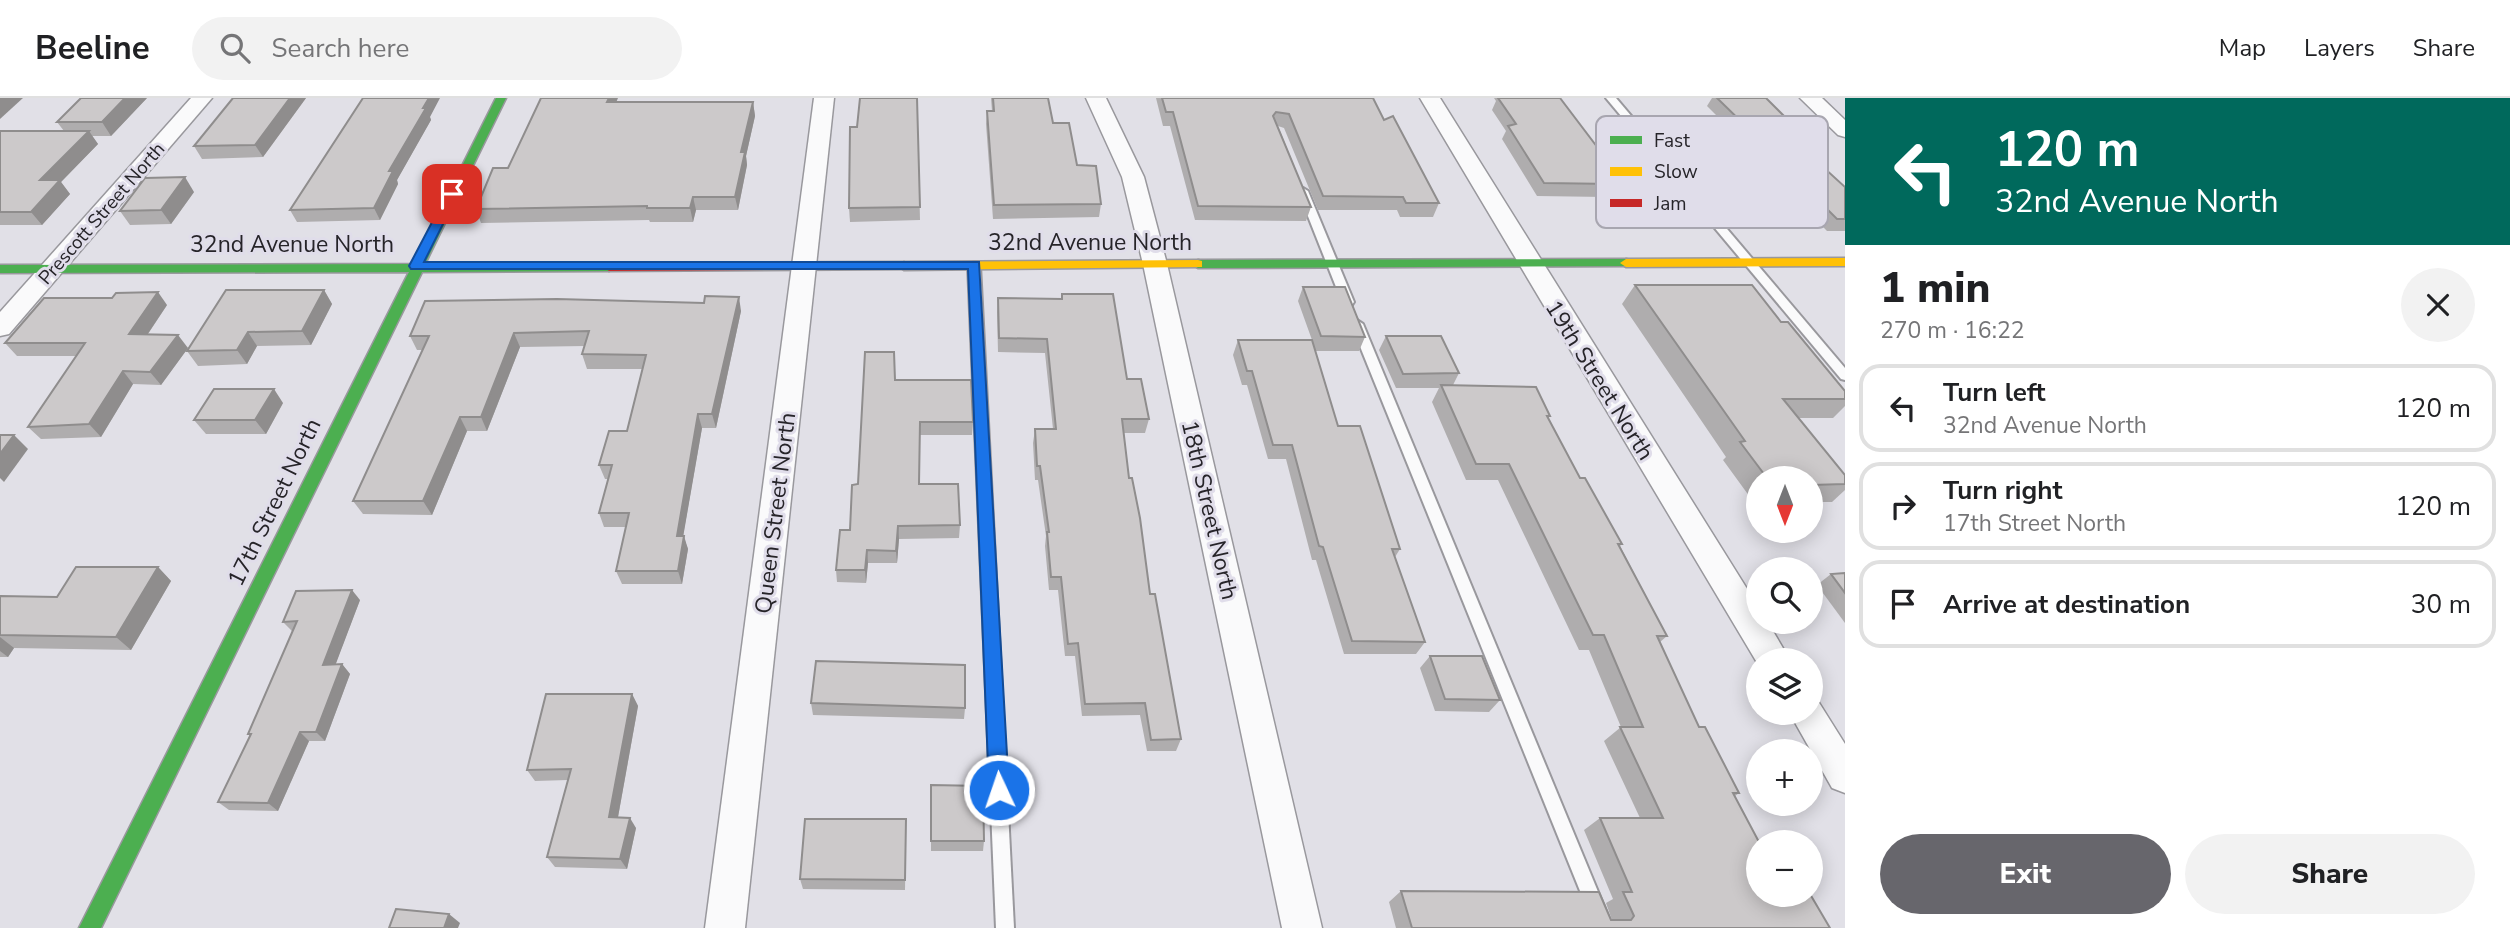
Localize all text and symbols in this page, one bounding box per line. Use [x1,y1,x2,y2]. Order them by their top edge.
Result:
search box [192,17,682,80]
text: Beeline [35,26,150,71]
icon: search [216,29,254,67]
text: Search here [272,31,409,66]
text: Map [2219,32,2266,64]
text: Layers [2304,32,2375,64]
text: Share [2413,32,2475,64]
legend [1596,116,1828,228]
text: 120 m [1995,116,2139,183]
icon: left [1880,126,1971,217]
text: Fast [1654,128,1690,154]
street label: Prescott Street North [33,137,171,290]
text: Slow [1654,159,1698,185]
pin [422,164,482,224]
icon: arrive [433,175,471,213]
text: 32nd Avenue North [1995,180,2279,223]
text: Jam [1653,191,1687,217]
street label: 32nd Avenue North [988,227,1192,258]
street label: 32nd Avenue North [190,229,394,260]
text: 1 min [1880,260,1990,317]
button: close [2401,268,2475,342]
street label: 19th Street North [1538,294,1661,466]
text: 270 m · 16:22 [1880,315,2025,346]
text: Turn left [1943,375,2046,410]
icon: left [1884,389,1922,427]
text: 120 m [2395,391,2471,426]
text: 32nd Avenue North [1943,410,2147,441]
street label: Queen Street North [748,411,803,615]
street label: 17th Street North [220,413,329,591]
street label: 18th Street North [1174,417,1245,603]
north arrow [1746,466,1824,542]
map controls [1746,466,1823,907]
text: Turn right [1943,473,2062,508]
icon: right [1884,487,1922,525]
text: 120 m [2395,489,2471,524]
text: 17th Street North [1943,508,2126,539]
button: search [1746,557,1823,634]
icon: arrive [1884,585,1922,623]
text: Arrive at destination [1943,587,2190,622]
text: 30 m [2411,587,2471,622]
button: layers [1746,648,1823,725]
button: + [1746,739,1823,816]
position arrow [962,753,1036,827]
button: − [1746,830,1823,907]
button: Exit [1880,834,2171,914]
button: Share [2185,834,2475,914]

